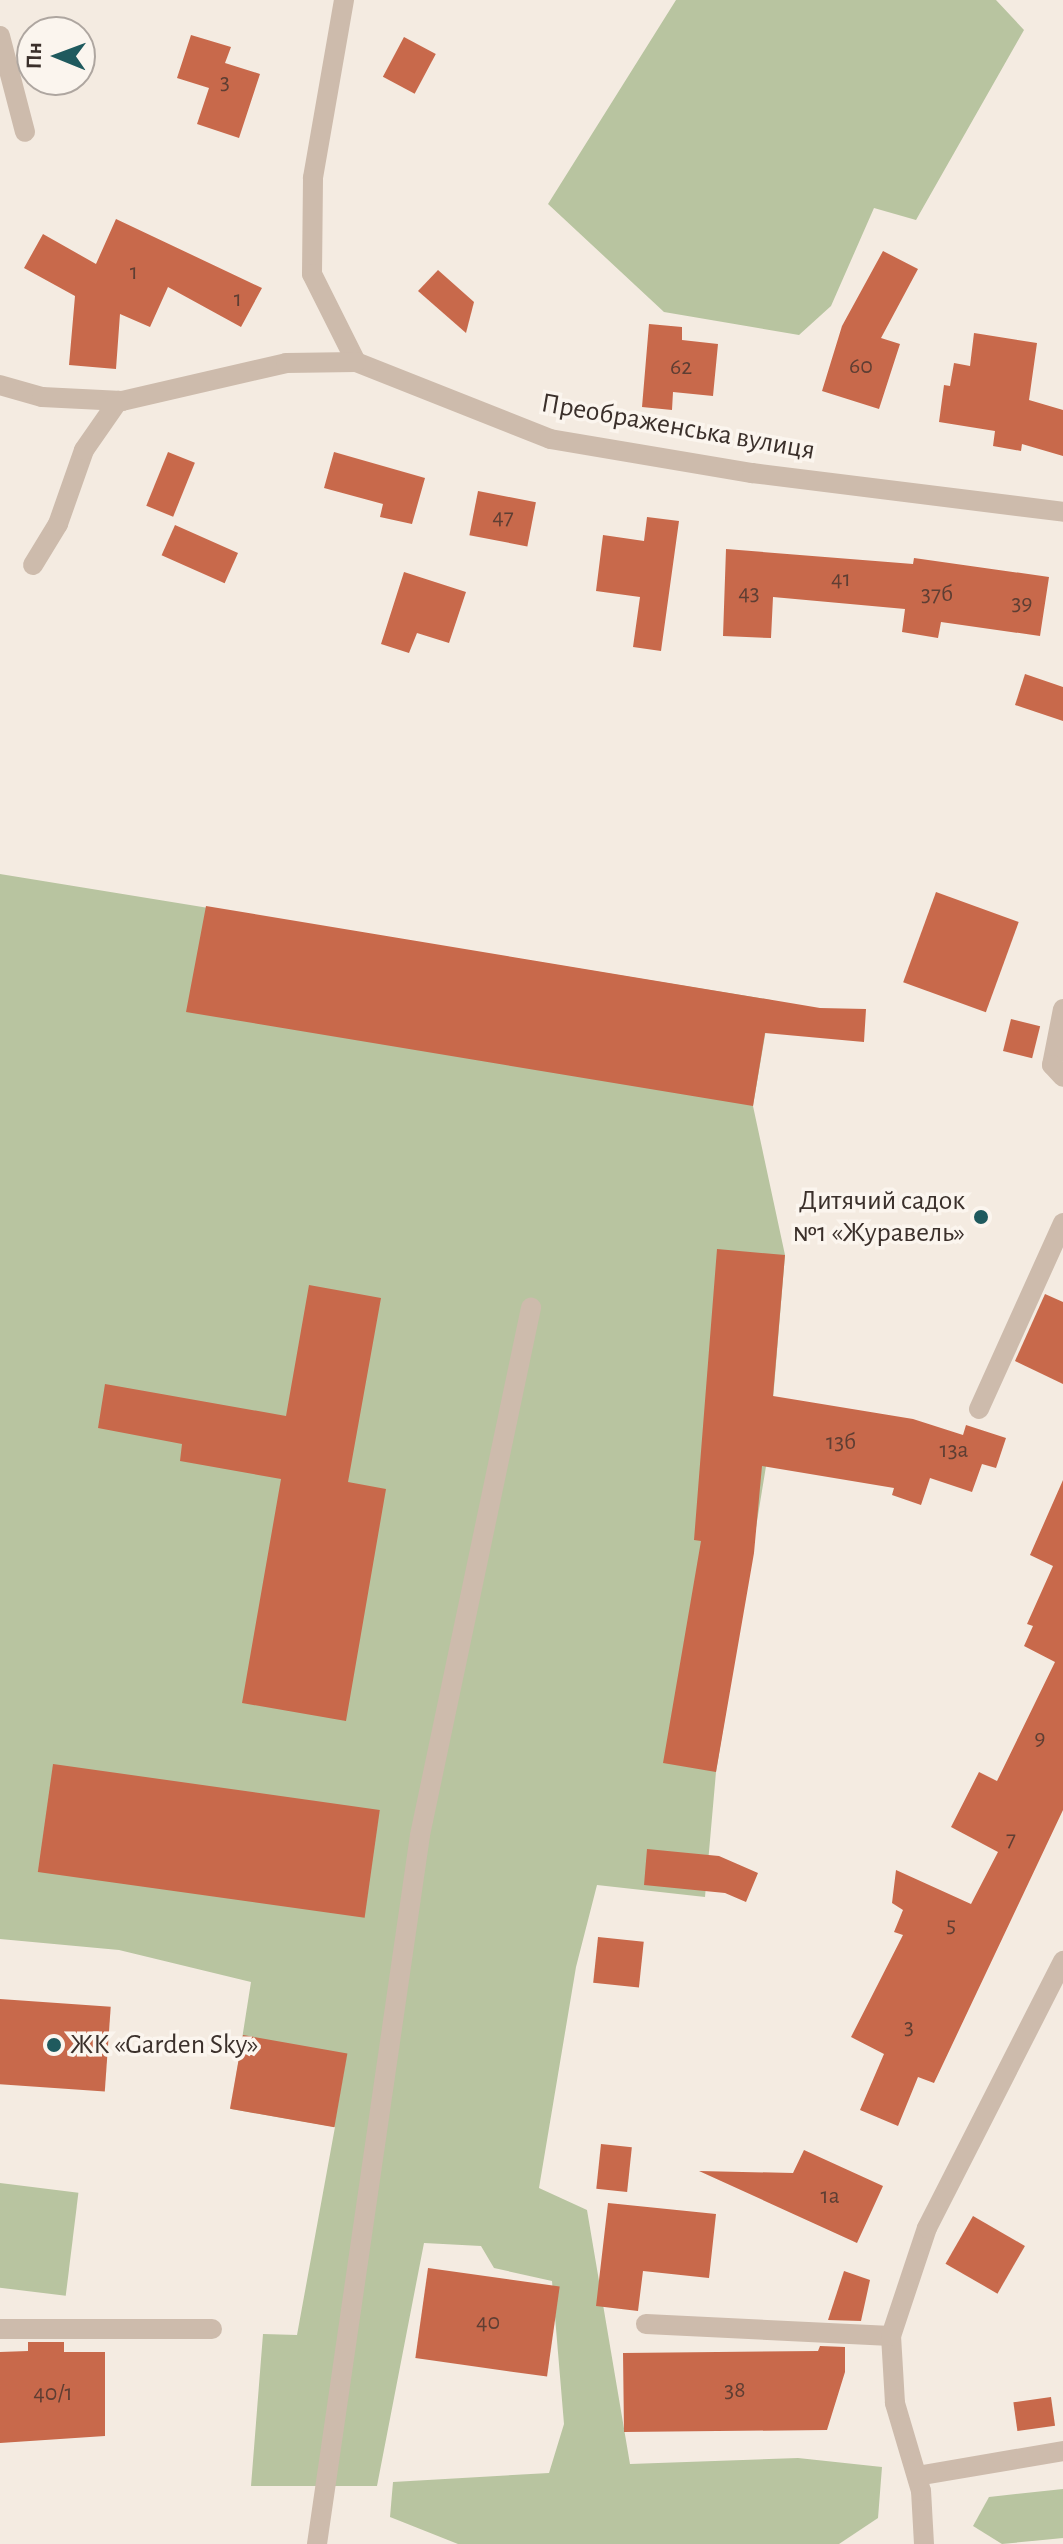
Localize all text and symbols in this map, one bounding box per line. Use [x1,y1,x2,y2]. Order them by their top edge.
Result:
north arrow [16,16,96,96]
text: Пн [23,42,45,69]
house number: 3 [220,69,230,97]
house number: 1 [130,259,138,287]
house number: 1 [234,286,242,314]
house number: 60 [849,353,873,381]
house number: 62 [670,354,692,382]
street label: Преображенська вулиця [538,386,818,468]
house number: 47 [492,504,514,532]
house number: 41 [831,566,851,594]
house number: 43 [738,580,760,608]
house number: 37б [921,581,953,609]
house number: 39 [1011,590,1033,618]
place label: Дитячий садок №1 «Журавель» [792,1184,965,1250]
marker: Дитячий садок №1 «Журавель» [972,1208,990,1226]
house number: 13б [826,1429,856,1457]
house number: 13а [939,1437,969,1465]
house number: 9 [1034,1725,1046,1753]
house number: 7 [1006,1826,1016,1854]
house number: 5 [946,1912,956,1940]
house number: 3 [904,2014,914,2042]
place label: ЖК «Garden Sky» [70,2028,259,2062]
marker: ЖК «Garden Sky» [45,2036,63,2054]
house number: 1а [820,2183,840,2211]
house number: 40 [476,2309,500,2337]
house number: 38 [724,2377,746,2405]
house number: 40/1 [33,2380,73,2408]

